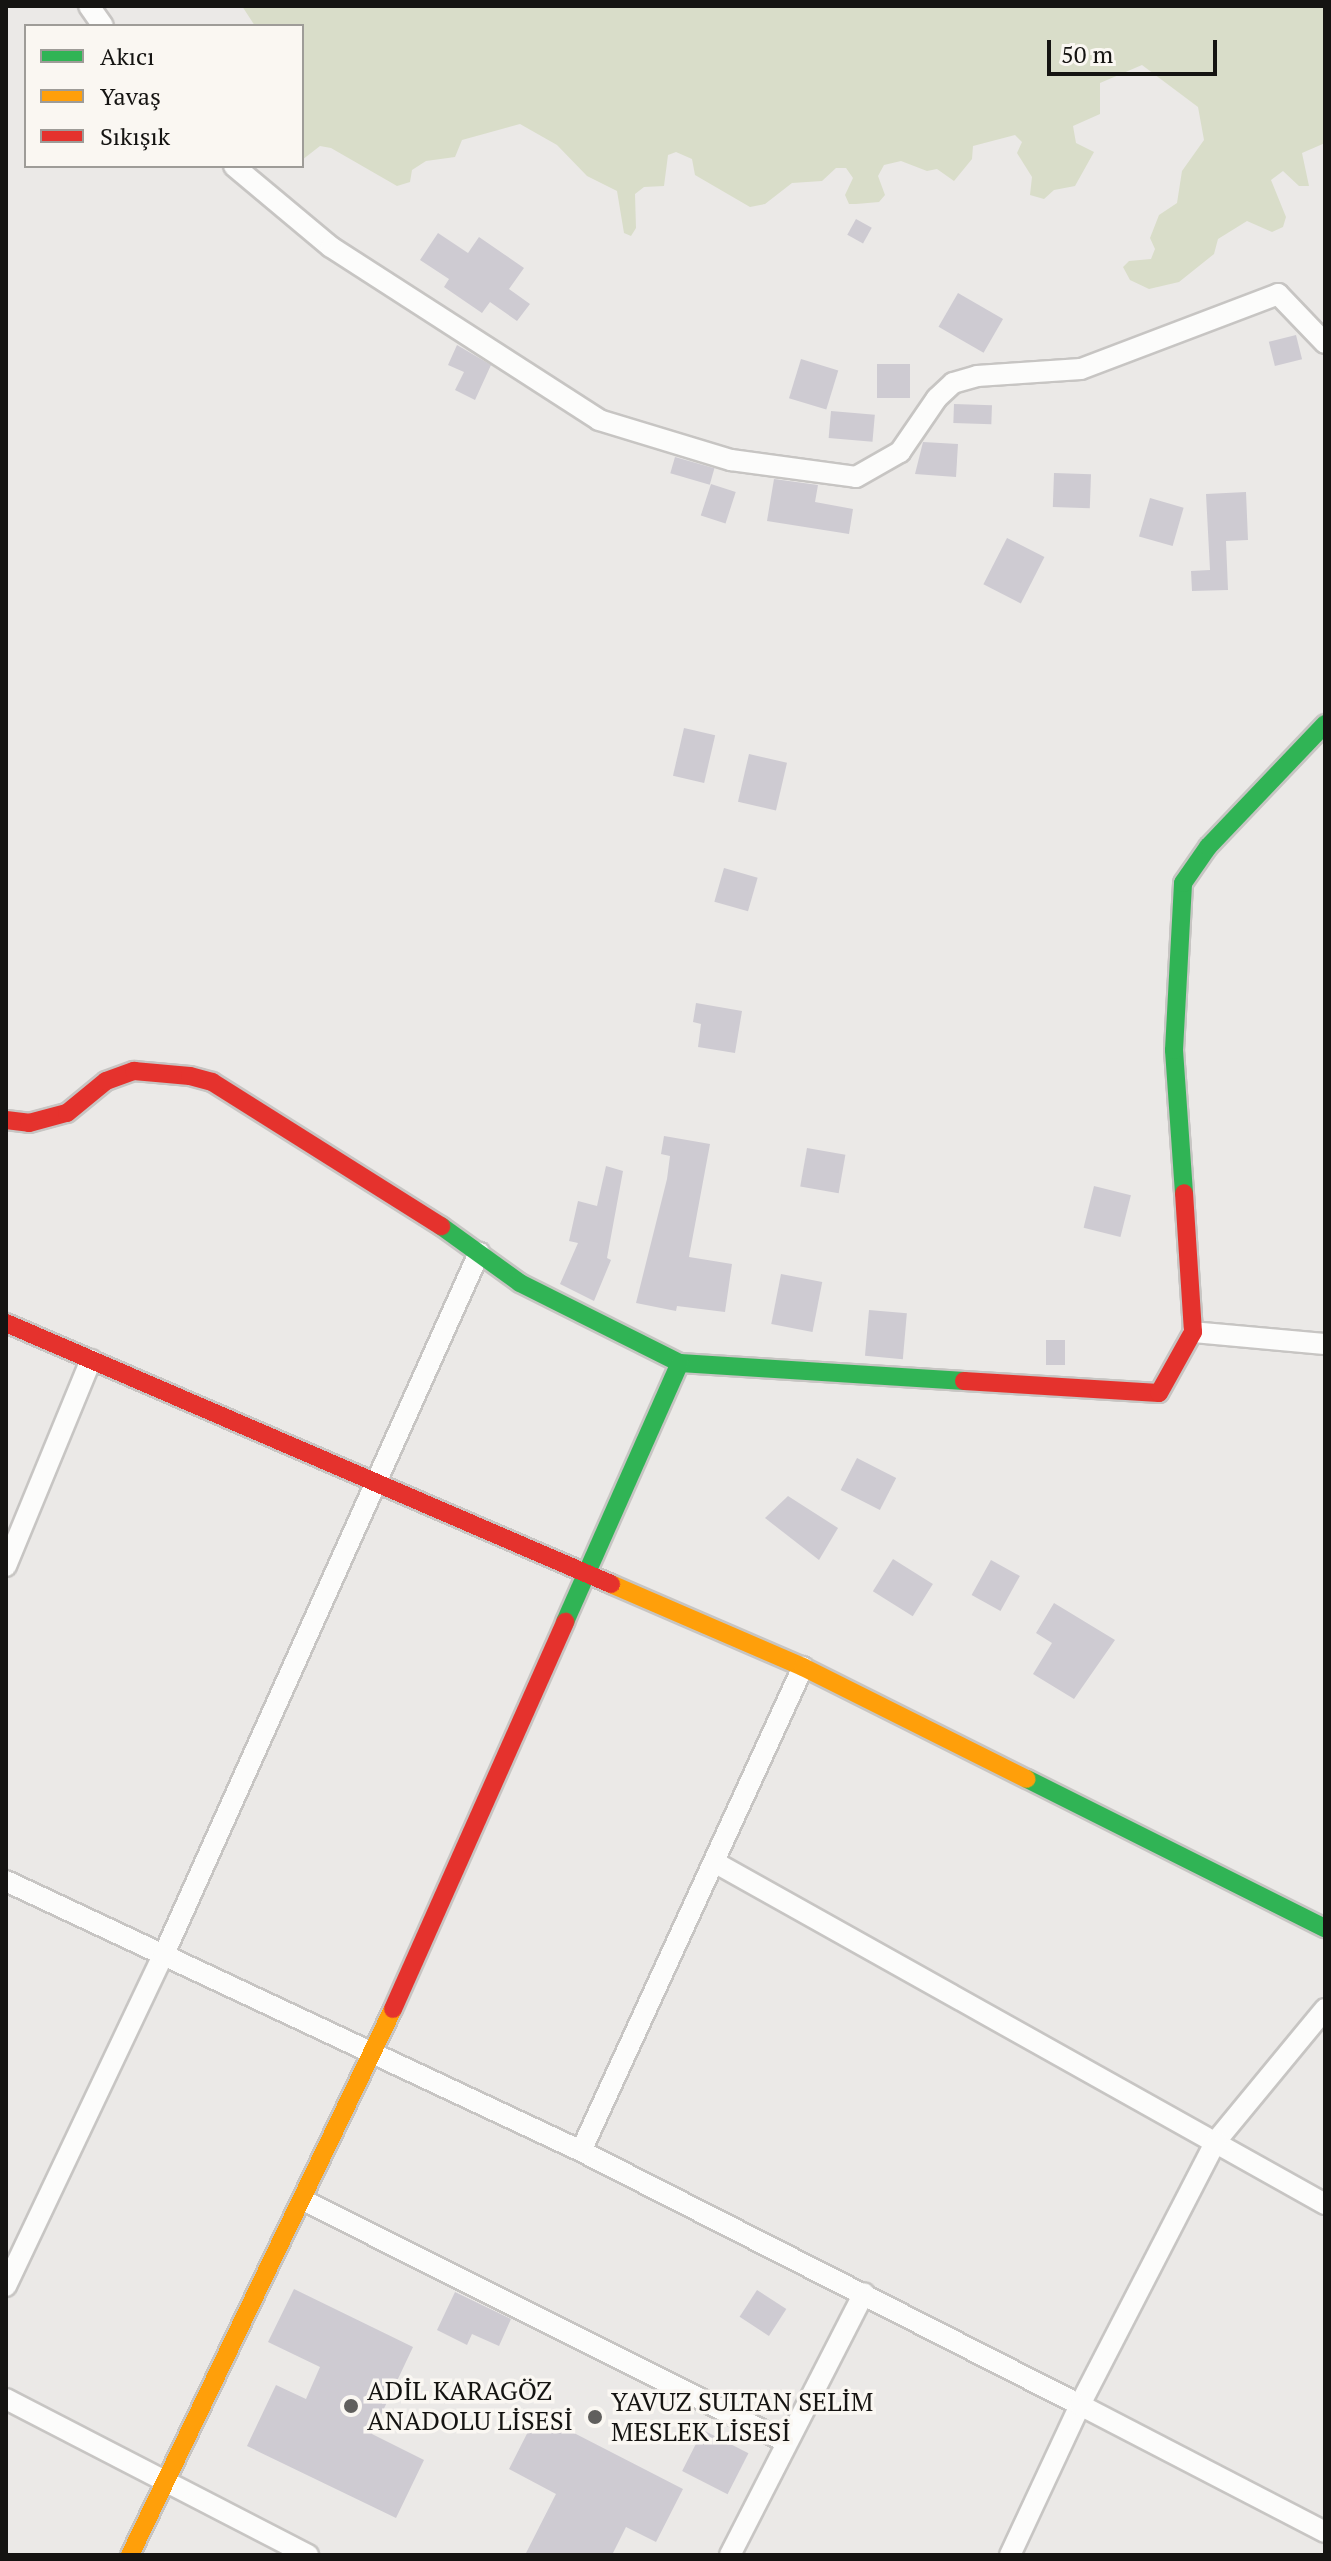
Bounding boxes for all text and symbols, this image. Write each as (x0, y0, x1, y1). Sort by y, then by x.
legend (24, 24, 304, 168)
scale bar (1051, 24, 1221, 74)
text: 50 m (1061, 38, 1113, 70)
text: Akıcı (100, 40, 154, 72)
text: Yavaş (100, 80, 161, 112)
text: Sıkışık (100, 120, 170, 152)
place label: ADİL KARAGÖZ ANADOLU LİSESİ (367, 2375, 573, 2436)
place label: YAVUZ SULTAN SELİM MESLEK LİSESİ (611, 2386, 873, 2448)
marker: ADİL KARAGÖZ ANADOLU LİSESİ (342, 2397, 360, 2415)
marker: YAVUZ SULTAN SELİM MESLEK LİSESİ (586, 2408, 604, 2426)

